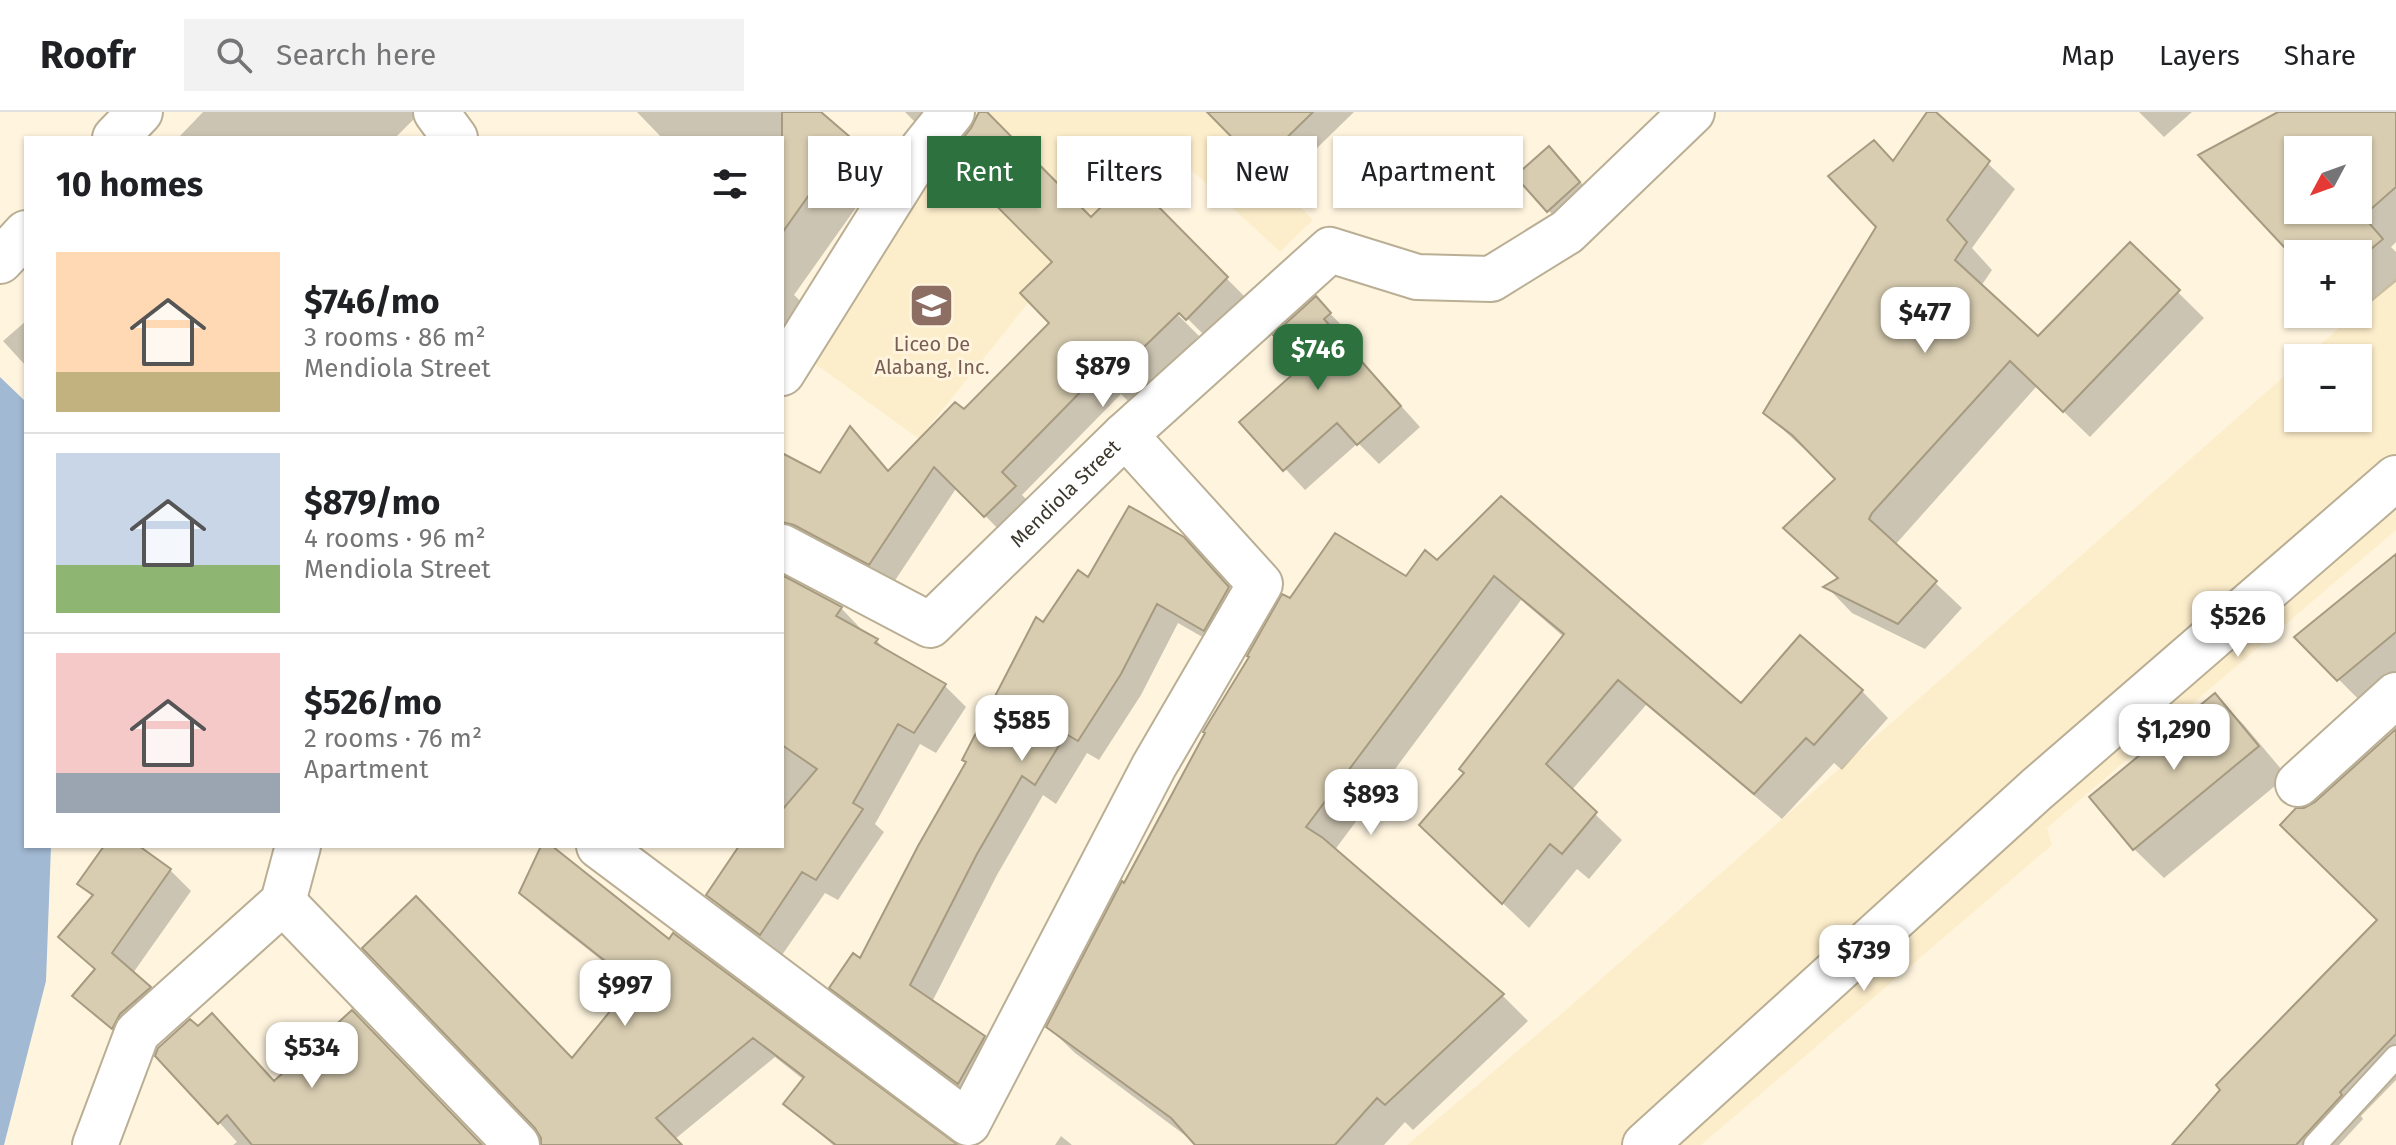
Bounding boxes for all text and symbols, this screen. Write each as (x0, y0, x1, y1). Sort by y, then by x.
search box (184, 19, 744, 91)
text: Roofr (40, 32, 136, 78)
icon: search (212, 33, 256, 77)
text: Search here (276, 37, 436, 73)
text: Map (2061, 39, 2115, 72)
text: Layers (2159, 39, 2240, 72)
text: Share (2284, 39, 2356, 72)
chip: Buy (808, 136, 911, 208)
chip: Rent (927, 136, 1041, 208)
chip: Filters (1057, 136, 1191, 208)
chip: New (1207, 136, 1317, 208)
chip: Apartment (1333, 136, 1523, 208)
north arrow (2284, 136, 2372, 224)
map controls (2284, 136, 2372, 432)
icon: filters (708, 162, 752, 206)
text: 10 homes (56, 164, 203, 205)
button: + (2284, 240, 2372, 328)
text: $746/mo (304, 281, 440, 322)
school or university icon: Liceo De Alabang, Inc. (908, 281, 956, 329)
icon: home (120, 284, 216, 380)
pin: $477 (1878, 287, 1972, 355)
text: $477 (1899, 297, 1951, 328)
text: 3 rooms · 86 m² (304, 322, 486, 353)
pin: $746 (1271, 324, 1365, 392)
place label: Liceo De Alabang, Inc. (874, 332, 990, 379)
text: $746 (1291, 334, 1345, 365)
pin: $879 (1056, 341, 1150, 409)
button: − (2284, 344, 2372, 432)
text: $879 (1075, 351, 1131, 382)
text: Mendiola Street (304, 353, 491, 384)
street label: Mendiola Street (1005, 434, 1126, 552)
text: $879/mo (304, 482, 440, 523)
icon: home (120, 485, 216, 581)
text: 4 rooms · 96 m² (304, 523, 486, 554)
text: Mendiola Street (304, 554, 491, 585)
pin: $526 (2191, 591, 2285, 659)
text: $526 (2210, 601, 2266, 632)
text: $526/mo (304, 682, 442, 723)
icon: home (120, 685, 216, 781)
pin: $585 (975, 695, 1069, 763)
pin: $1,290 (2109, 704, 2239, 772)
text: $585 (993, 705, 1051, 736)
text: $1,290 (2137, 714, 2211, 745)
text: 2 rooms · 76 m² (304, 723, 482, 754)
text: Apartment (304, 754, 429, 785)
pin: $893 (1324, 769, 1418, 837)
text: $893 (1343, 779, 1399, 810)
pin: $739 (1817, 925, 1911, 993)
text: $739 (1837, 935, 1891, 966)
pin: $997 (578, 960, 672, 1028)
text: $997 (598, 970, 652, 1001)
pin: $534 (265, 1022, 359, 1090)
text: $534 (284, 1032, 340, 1063)

